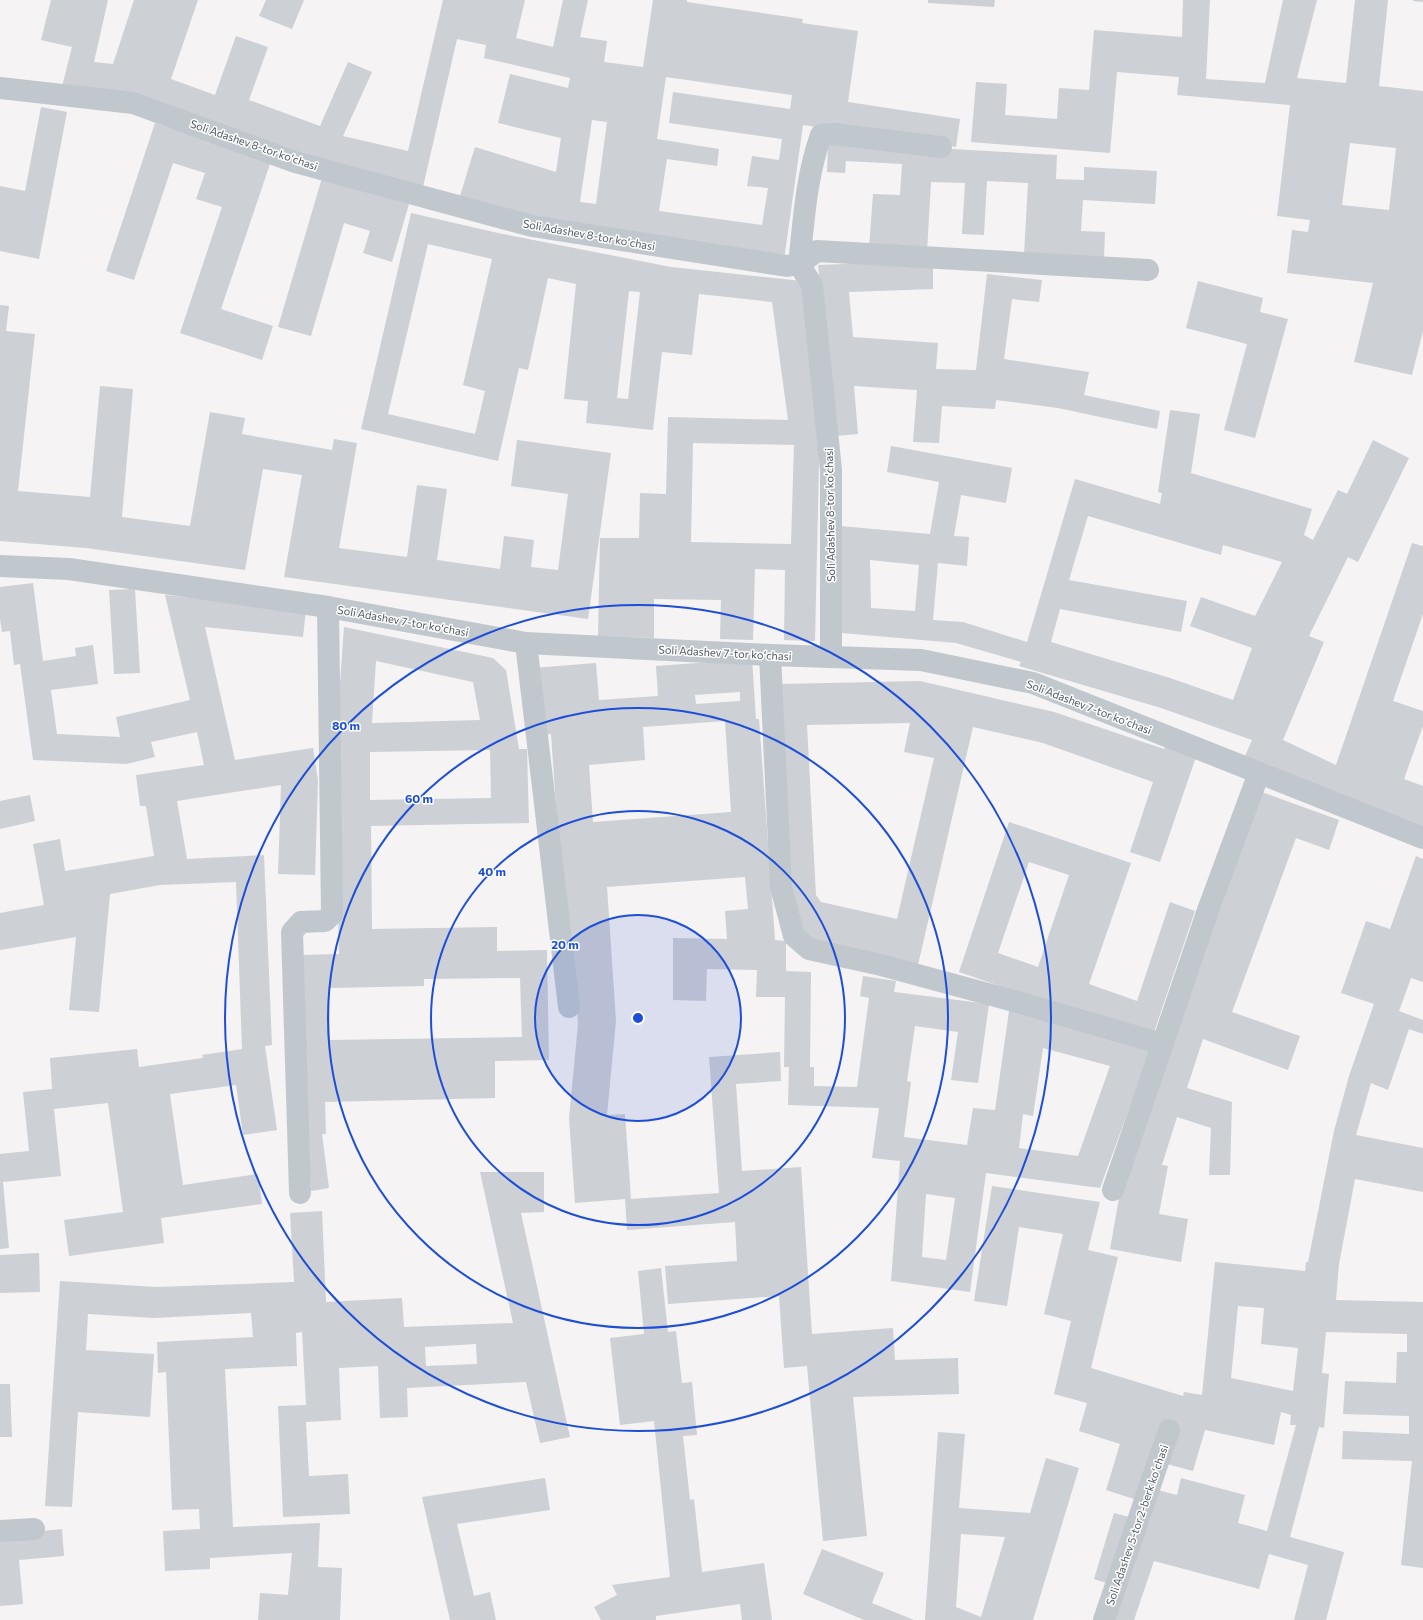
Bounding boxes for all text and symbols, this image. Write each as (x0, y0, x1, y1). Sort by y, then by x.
street label: Soli Adashev 8-tor koʻchasi (189, 117, 320, 173)
street label: Soli Adashev 8-tor koʻchasi (522, 216, 656, 253)
street label: Soli Adashev 8-tor koʻchasi (822, 448, 837, 582)
street label: Soli Adashev 7-tor koʻchasi (336, 603, 470, 638)
street label: Soli Adashev 7-tor koʻchasi (658, 643, 792, 662)
street label: Soli Adashev 7-tor koʻchasi (1025, 677, 1154, 736)
text: 80 m (332, 718, 360, 732)
text: 60 m (405, 791, 433, 805)
text: 40 m (478, 864, 506, 878)
text: 20 m (551, 937, 579, 951)
centre of rings (631, 1011, 645, 1025)
street label: Soli Adashev 5-tor 2-berk koʻchasi (1103, 1443, 1170, 1607)

